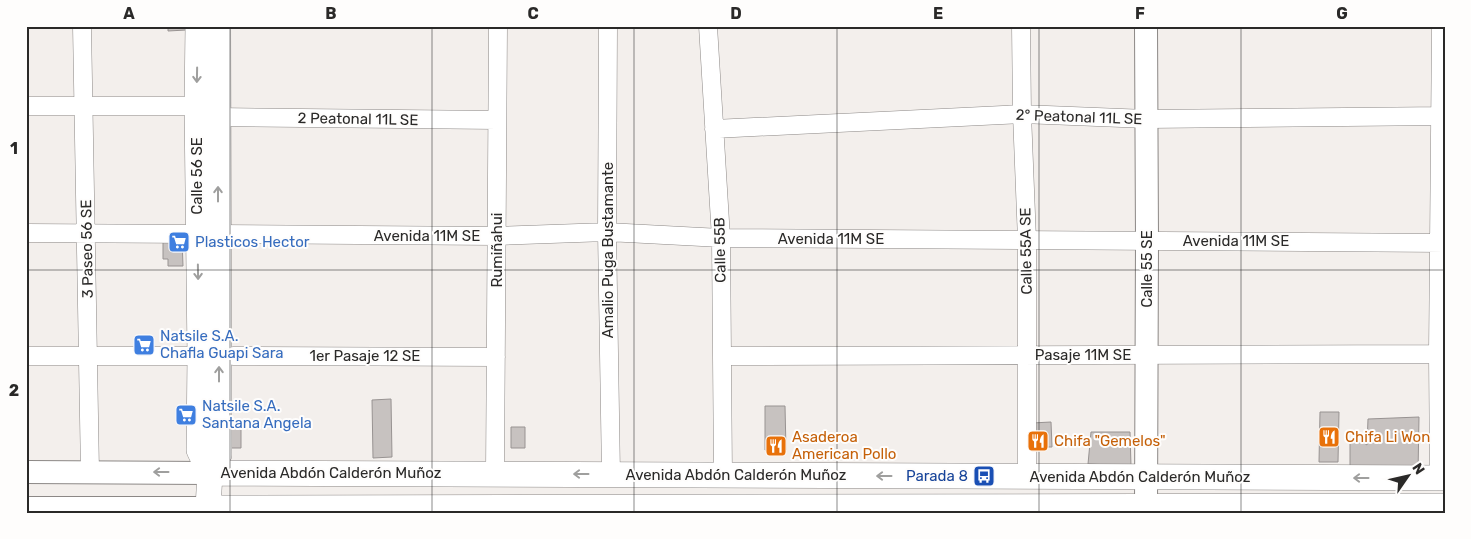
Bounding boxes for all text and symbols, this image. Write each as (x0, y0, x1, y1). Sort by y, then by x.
text: A (123, 4, 135, 23)
text: B (325, 4, 337, 23)
text: C (527, 4, 539, 23)
text: D (730, 4, 742, 23)
text: E (933, 4, 943, 23)
text: F (1135, 4, 1145, 23)
text: G (1336, 4, 1348, 23)
one-way arrow (192, 66, 202, 83)
street label: 2° Peatonal 11L SE (1015, 106, 1143, 128)
street label: 2 Peatonal 11L SE (297, 109, 419, 129)
street label: Calle 56 SE (188, 137, 206, 215)
text: 1 (10, 139, 18, 158)
street label: Amalio Puga Bustamante (599, 162, 617, 338)
one-way arrow (213, 186, 223, 202)
street label: 3 Paseo 56 SE (77, 199, 97, 299)
street label: Calle 55A SE (1016, 207, 1036, 295)
street label: Rumiñahui (488, 213, 506, 288)
street label: Calle 55B (710, 217, 730, 283)
street label: Avenida 11M SE (374, 227, 480, 245)
supermarket icon: Plasticos Hector (167, 230, 191, 254)
street label: Avenida 11M SE (778, 230, 884, 248)
street label: Calle 55 SE (1138, 230, 1156, 308)
street label: Avenida 11M SE (1183, 232, 1289, 250)
place label: Plasticos Hector (195, 233, 310, 251)
one-way arrow (193, 264, 203, 280)
place label: Natsile S.A. Chafla Guapi Sara (160, 327, 284, 362)
supermarket icon: Natsile S.A. Chafla Guapi Sara (132, 333, 156, 357)
street label: Pasaje 11M SE (1035, 346, 1131, 364)
street label: 1er Pasaje 12 SE (310, 347, 420, 365)
one-way arrow (214, 366, 224, 382)
text: 2 (9, 381, 19, 400)
place label: Natsile S.A. Santana Angela (202, 397, 312, 432)
supermarket icon: Natsile S.A. Santana Angela (174, 403, 198, 427)
restaurant icon: Chifa Li Won (1317, 425, 1341, 449)
place label: Asaderoa American Pollo (792, 428, 896, 463)
place label: Chifa Li Won (1345, 428, 1430, 446)
restaurant icon: Chifa "Gemelos" (1026, 429, 1050, 453)
place label: Chifa "Gemelos" (1054, 432, 1166, 450)
restaurant icon: Asaderoa American Pollo (764, 434, 788, 458)
north arrow (1384, 452, 1434, 502)
text: N (1408, 460, 1428, 478)
street label: Avenida Abdón Calderón Muñoz (221, 464, 442, 482)
bus stop icon: Parada 8 (972, 464, 996, 488)
street label: Avenida Abdón Calderón Muñoz (626, 466, 847, 484)
one-way arrow (153, 467, 170, 477)
place label: Parada 8 (906, 467, 968, 485)
street label: Avenida Abdón Calderón Muñoz (1030, 468, 1251, 486)
one-way arrow (573, 469, 590, 479)
one-way arrow (876, 471, 892, 481)
one-way arrow (1353, 473, 1370, 483)

